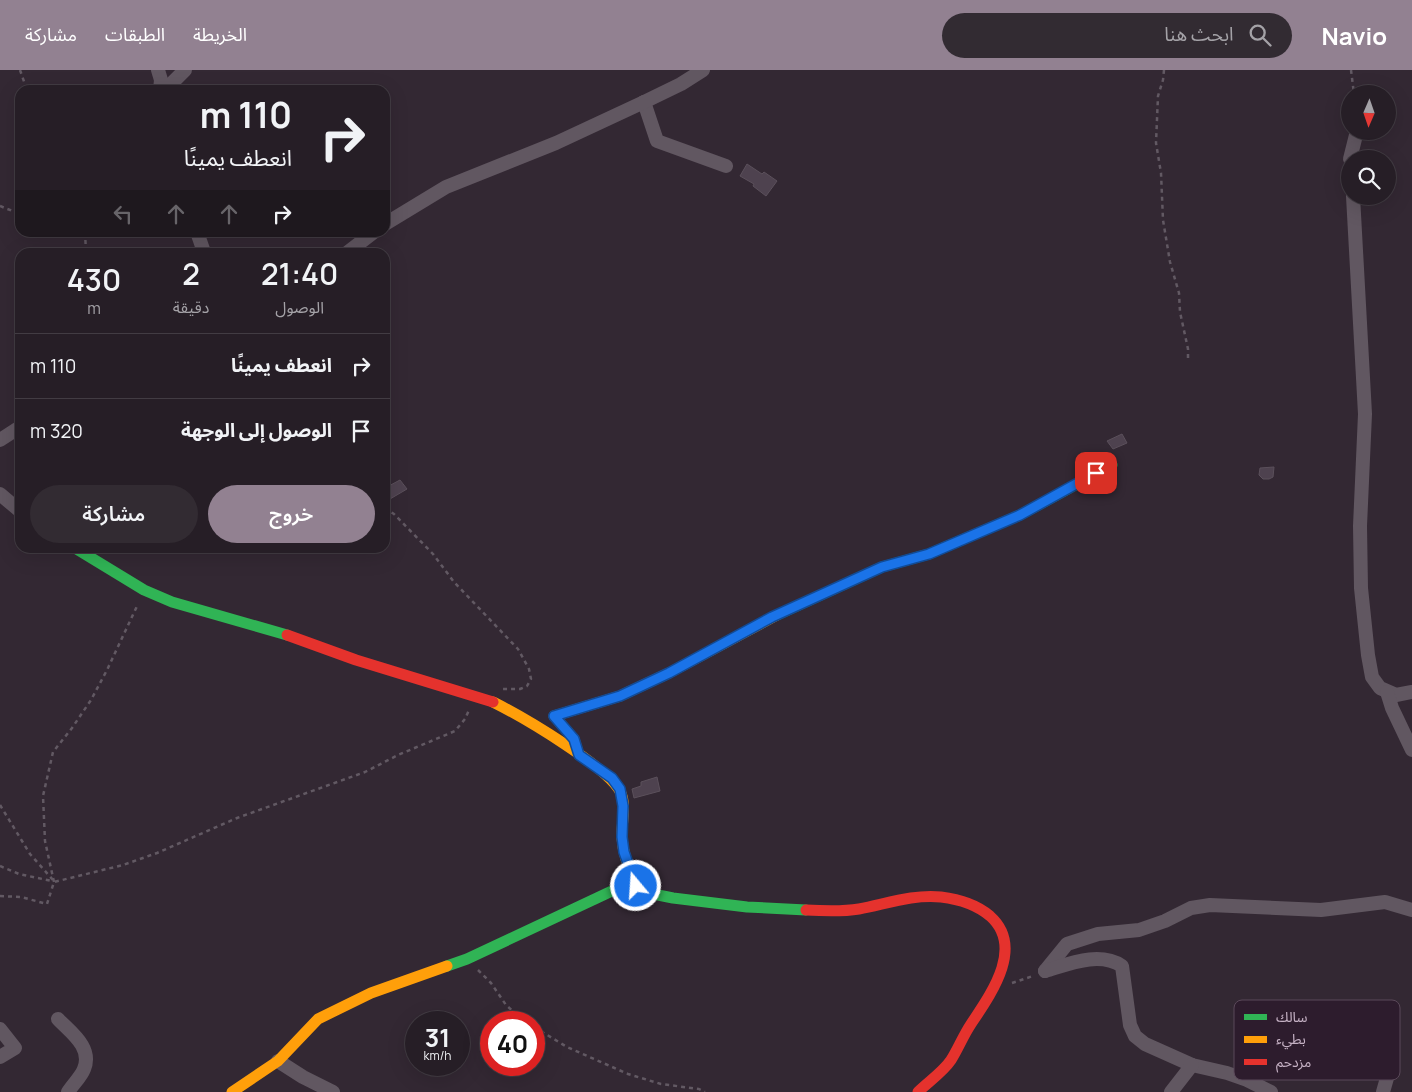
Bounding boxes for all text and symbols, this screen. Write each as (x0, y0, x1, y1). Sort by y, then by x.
search box (942, 13, 1292, 58)
text: Navio (1322, 19, 1387, 52)
text: ابحث هنا (1164, 21, 1234, 47)
icon: search (1246, 21, 1274, 49)
text: مشاركة (25, 22, 77, 46)
text: الطبقات (105, 22, 165, 46)
text: الخريطة (193, 22, 247, 46)
north arrow (1341, 85, 1396, 140)
map controls (1341, 85, 1396, 205)
text: 110 m (200, 91, 292, 139)
icon: right (310, 105, 375, 170)
text: انعطف يمينًا (184, 143, 292, 173)
button: search (1341, 150, 1396, 205)
icon: left (109, 200, 137, 228)
icon: ahead (162, 200, 190, 228)
icon: ahead (215, 200, 243, 228)
icon: right (268, 200, 296, 228)
text: 2 (182, 253, 200, 294)
text: 21:40 (261, 253, 338, 294)
text: 430 (67, 259, 121, 300)
text: دقيقة (173, 296, 209, 318)
text: الوصول (275, 296, 324, 318)
text: m (87, 297, 101, 319)
text: انعطف يمينًا (231, 352, 332, 378)
icon: right (347, 352, 375, 380)
text: 110 m (30, 353, 76, 379)
text: الوصول إلى الوجهة (181, 417, 332, 443)
icon: arrive (347, 417, 375, 445)
text: 320 m (30, 418, 83, 444)
pin (1075, 452, 1117, 494)
icon: arrive (1082, 459, 1110, 487)
button: مشاركة (30, 485, 198, 543)
button: خروج (208, 485, 375, 543)
position arrow (609, 859, 661, 911)
legend (1234, 1000, 1400, 1080)
text: سالك (1276, 1007, 1308, 1026)
speed limit sign: 40 (480, 1011, 545, 1076)
text: 31 (425, 1020, 450, 1055)
text: بطيء (1276, 1029, 1306, 1050)
text: km/h (424, 1047, 451, 1064)
text: مزدحم (1276, 1052, 1311, 1073)

